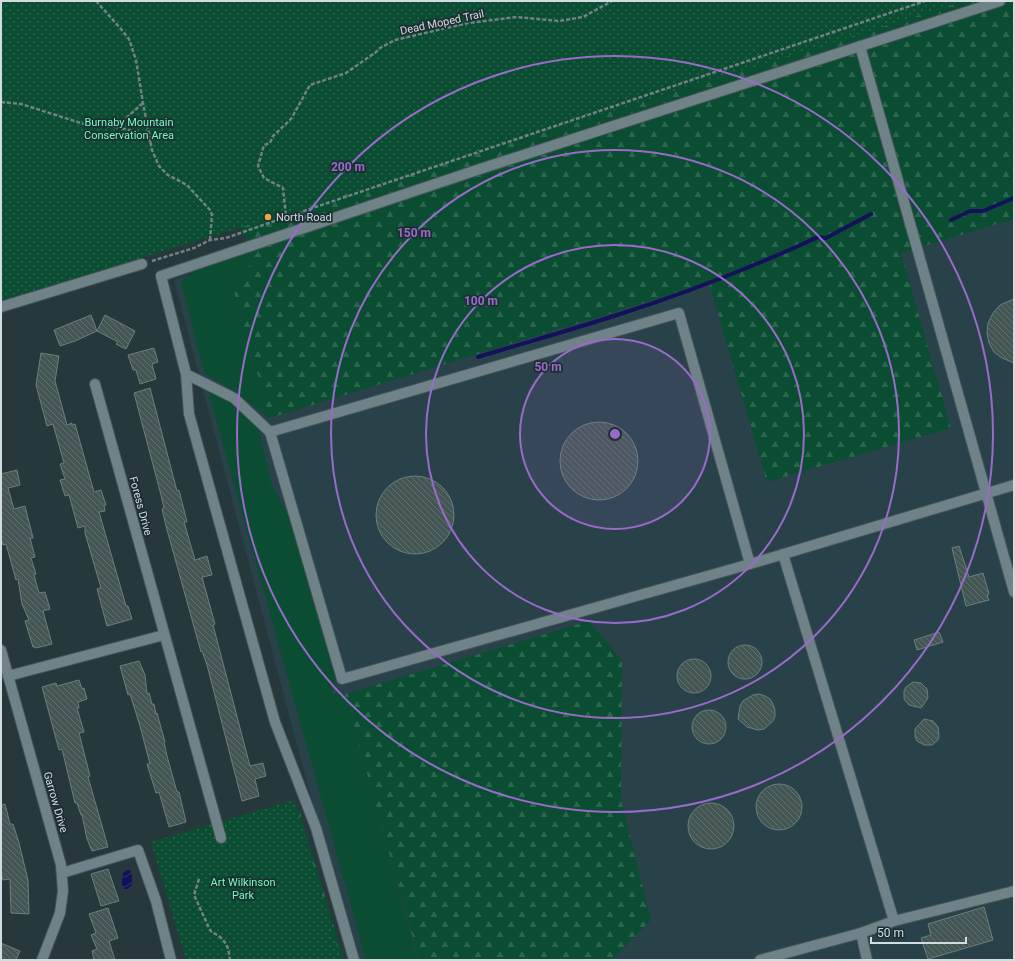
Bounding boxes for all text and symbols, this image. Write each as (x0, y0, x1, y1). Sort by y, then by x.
street label: Dead Moped Trail (399, 7, 485, 38)
park label: Burnaby Mountain Conservation Area (84, 116, 174, 142)
text: 200 m (331, 160, 365, 174)
place label: North Road (276, 211, 332, 224)
marker: North Road (263, 212, 273, 222)
text: 150 m (397, 226, 431, 240)
text: 100 m (464, 294, 498, 308)
text: 50 m (534, 360, 562, 374)
centre of rings (608, 427, 622, 441)
street label: Foress Drive (126, 475, 155, 537)
street label: Garrow Drive (41, 770, 70, 834)
park label: Art Wilkinson Park (211, 876, 275, 902)
scale bar (871, 919, 966, 945)
text: 50 m (877, 926, 904, 940)

